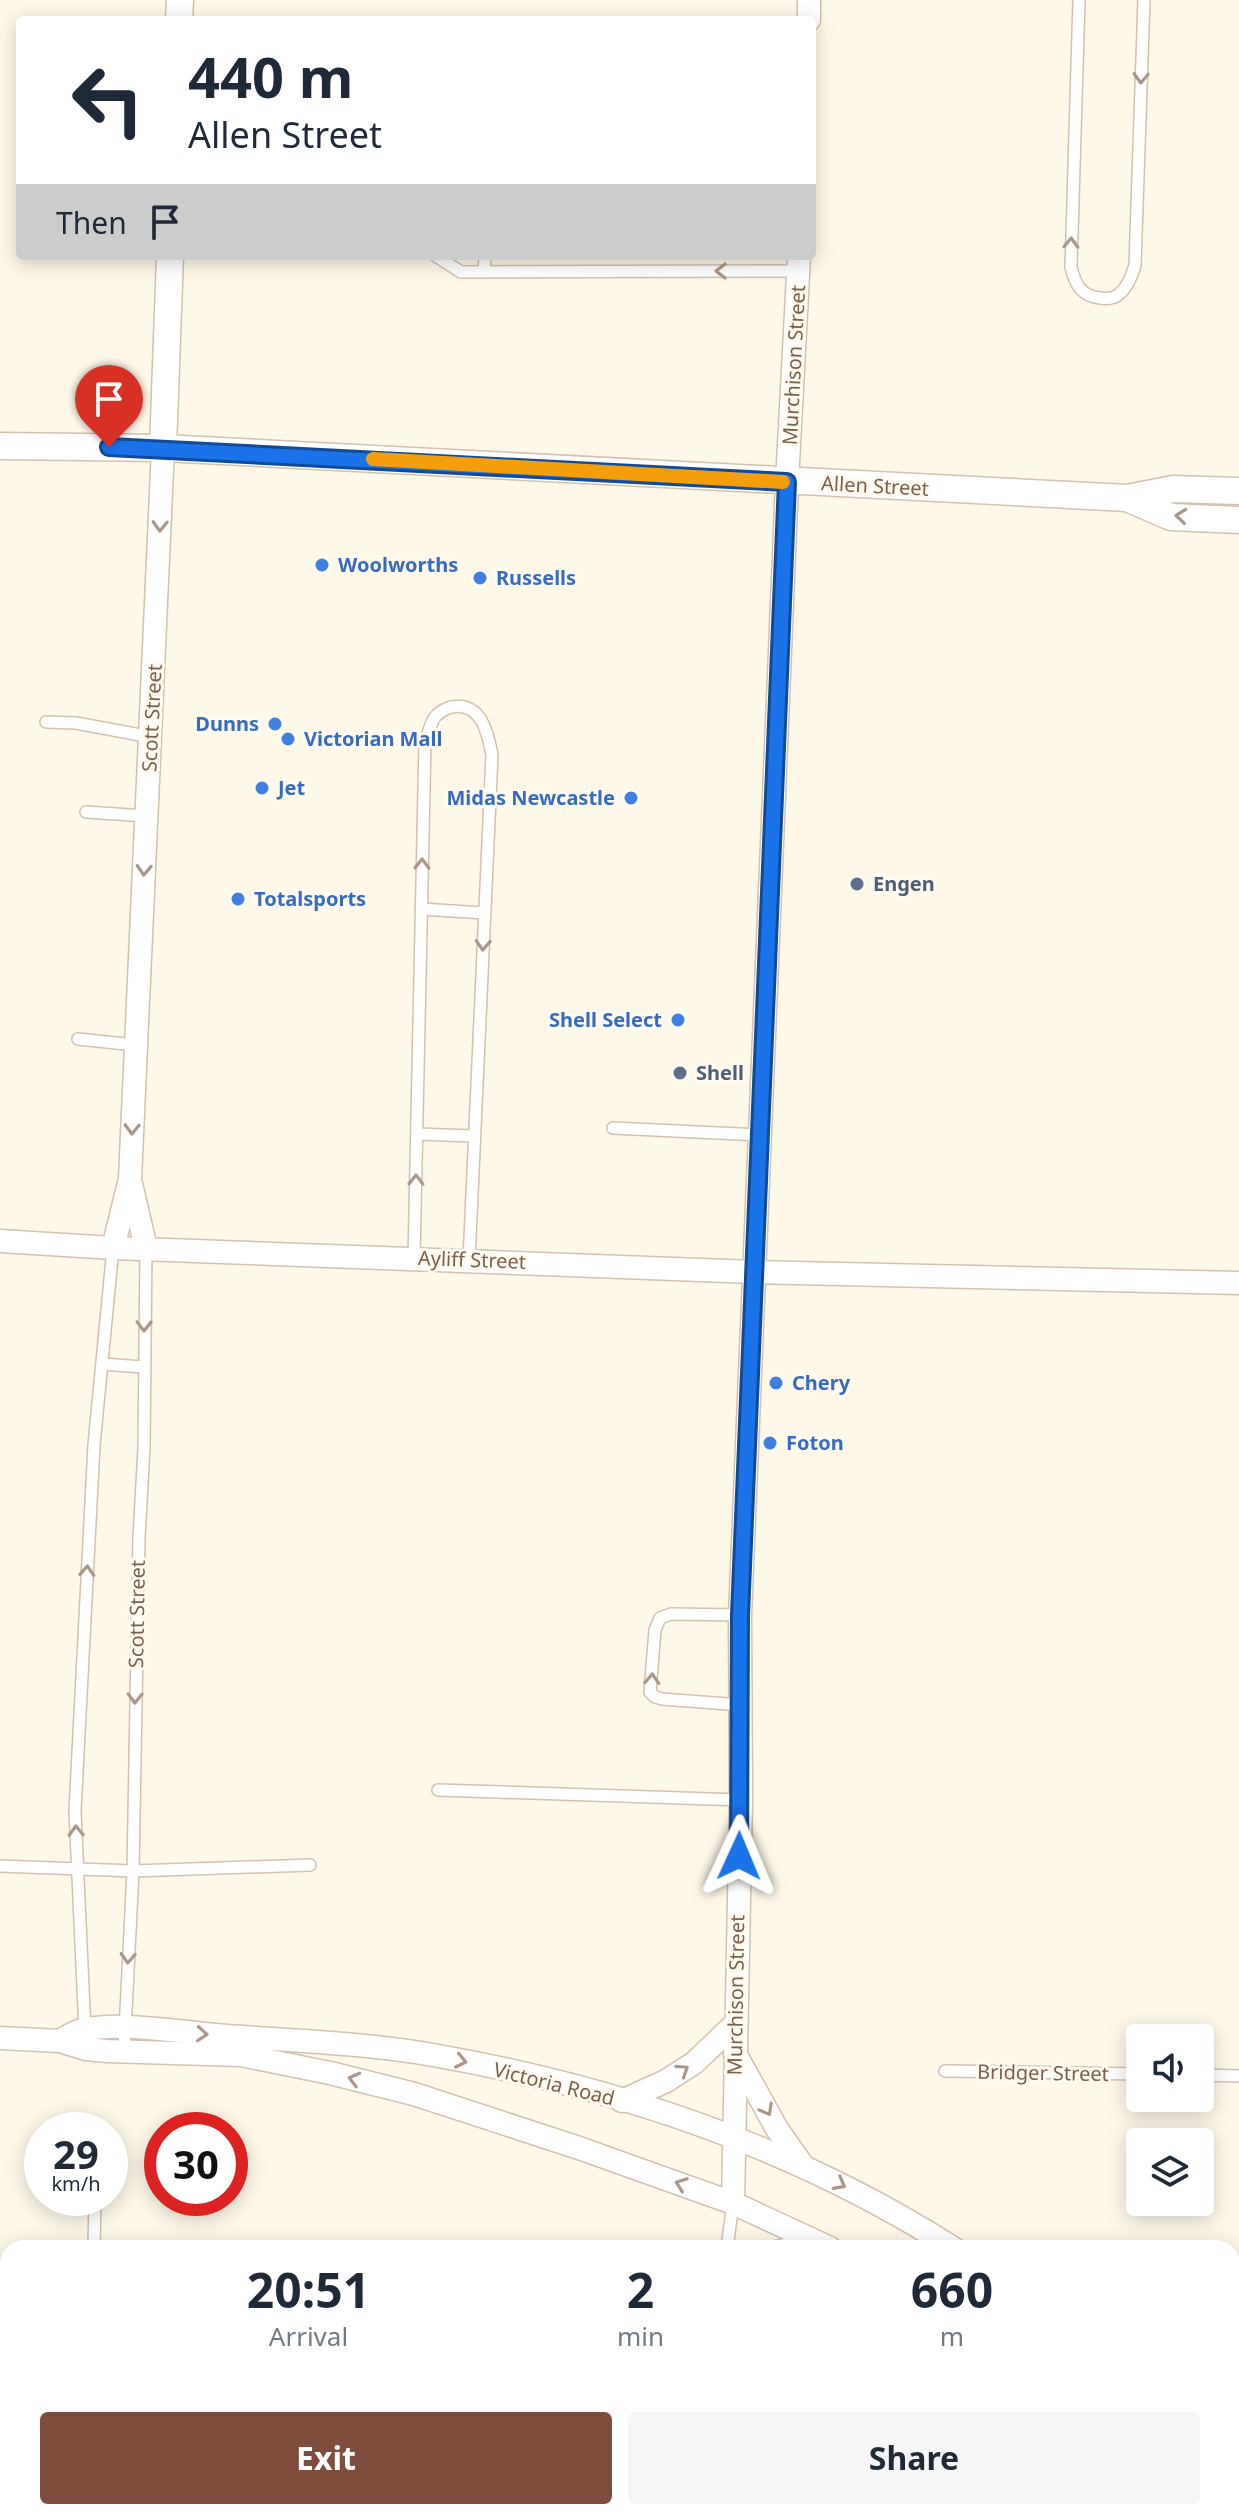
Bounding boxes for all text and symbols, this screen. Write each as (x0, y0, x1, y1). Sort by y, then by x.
text: 440 m (188, 38, 353, 114)
icon: left (56, 48, 160, 152)
one-way arrow (1133, 72, 1150, 85)
text: Allen Street (188, 110, 382, 159)
icon: arrive (143, 200, 187, 244)
text: Then (56, 202, 127, 243)
one-way arrow (1063, 236, 1080, 249)
one-way arrow (714, 262, 727, 280)
street label: Murchison Street (776, 284, 811, 446)
pin (75, 365, 143, 447)
icon: arrive (87, 377, 131, 421)
street label: Allen Street (821, 469, 930, 502)
one-way arrow (1174, 508, 1187, 525)
one-way arrow (152, 520, 169, 533)
place label: Woolworths (338, 551, 458, 578)
marker: Woolworths (313, 556, 331, 574)
place label: Russells (496, 564, 576, 591)
marker: Russells (471, 569, 489, 587)
street label: Scott Street (135, 663, 168, 773)
place label: Dunns (195, 710, 259, 737)
marker: Dunns (266, 715, 284, 733)
place label: Victorian Mall (304, 725, 442, 752)
marker: Victorian Mall (279, 730, 297, 748)
place label: Jet (276, 774, 306, 801)
marker: Jet (253, 779, 271, 797)
place label: Midas Newcastle (446, 784, 615, 811)
marker: Midas Newcastle (622, 789, 640, 807)
one-way arrow (414, 857, 431, 870)
one-way arrow (136, 864, 153, 877)
place label: Engen (873, 870, 935, 897)
marker: Engen (848, 875, 866, 893)
place label: Totalsports (254, 885, 366, 912)
marker: Totalsports (229, 890, 247, 908)
one-way arrow (475, 939, 492, 952)
place label: Shell Select (549, 1006, 662, 1033)
marker: Shell Select (669, 1011, 687, 1029)
place label: Shell (696, 1059, 744, 1086)
marker: Shell (671, 1064, 689, 1082)
one-way arrow (123, 1123, 140, 1136)
one-way arrow (407, 1173, 424, 1186)
street label: Ayliff Street (418, 1244, 527, 1275)
one-way arrow (135, 1320, 153, 1333)
place label: Chery (792, 1369, 851, 1396)
marker: Chery (767, 1374, 785, 1392)
place label: Foton (786, 1429, 844, 1456)
marker: Foton (761, 1434, 779, 1452)
street label: Scott Street (122, 1560, 151, 1668)
one-way arrow (79, 1564, 96, 1577)
one-way arrow (643, 1672, 660, 1685)
one-way arrow (127, 1692, 144, 1705)
position arrow (697, 1814, 781, 1898)
one-way arrow (68, 1824, 85, 1837)
street label: Murchison Street (721, 1914, 750, 2075)
one-way arrow (120, 1952, 137, 1965)
map controls (1126, 2024, 1214, 2216)
button: sound (1126, 2024, 1214, 2112)
one-way arrow (196, 2025, 209, 2042)
one-way arrow (453, 2052, 467, 2069)
street label: Victoria Road (491, 2055, 618, 2112)
street label: Bridger Street (977, 2058, 1109, 2087)
one-way arrow (675, 2064, 689, 2079)
one-way arrow (347, 2071, 361, 2088)
one-way arrow (757, 2102, 772, 2117)
speed limit sign: 30 (144, 2112, 248, 2216)
text: 29 (53, 2126, 99, 2181)
button: layers (1126, 2128, 1214, 2216)
text: km/h (51, 2170, 101, 2197)
one-way arrow (831, 2174, 846, 2189)
one-way arrow (675, 2178, 689, 2194)
text: 20:51 (247, 2257, 370, 2322)
text: 2 (627, 2257, 654, 2322)
text: 660 (911, 2257, 993, 2322)
text: Arrival (269, 2318, 348, 2354)
text: min (617, 2318, 664, 2354)
text: m (940, 2318, 964, 2354)
button: Exit (40, 2412, 612, 2504)
button: Share (628, 2412, 1200, 2504)

